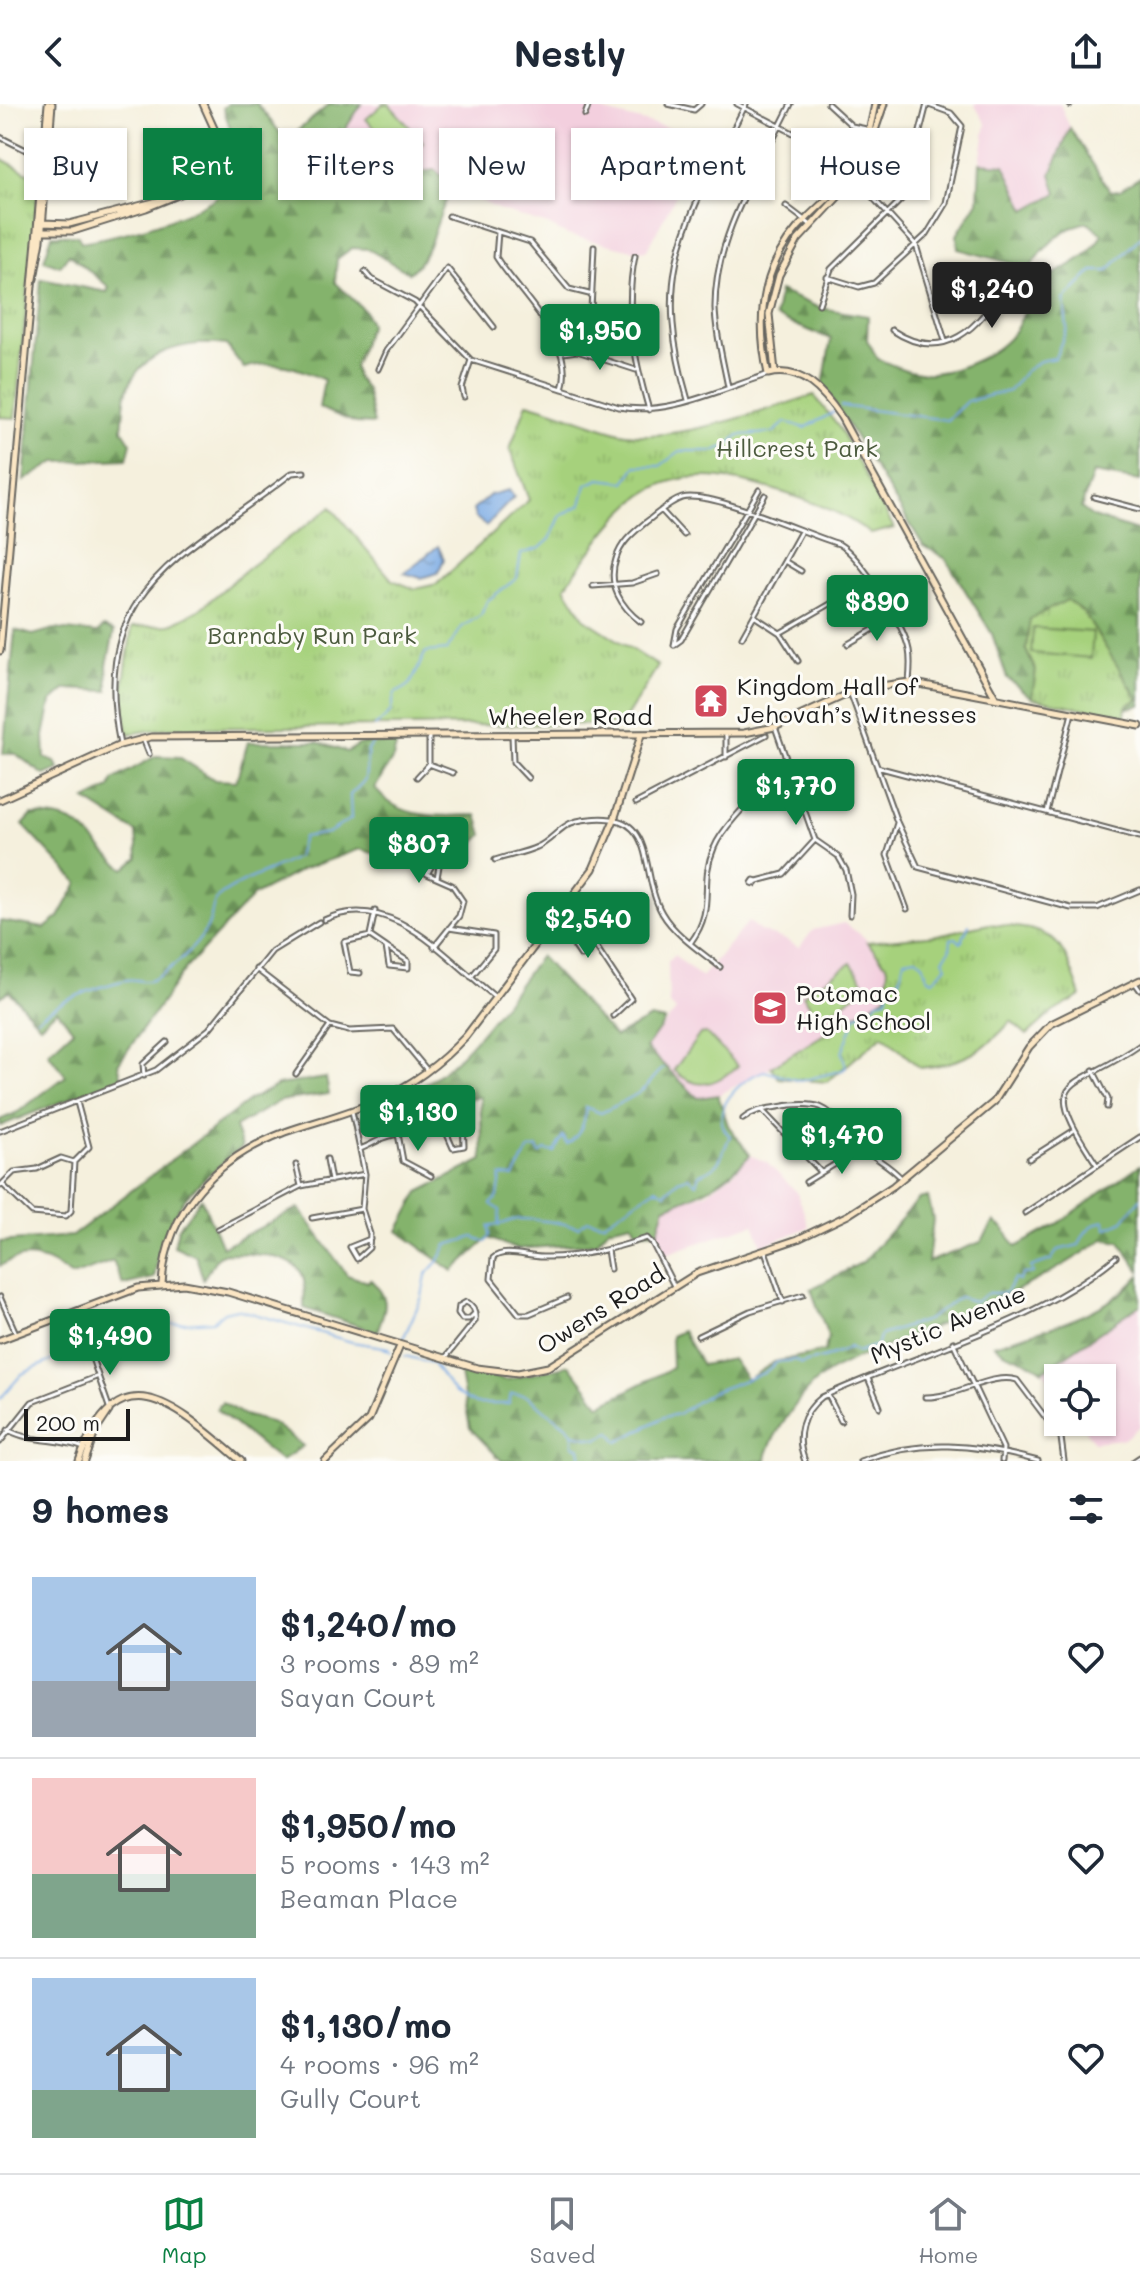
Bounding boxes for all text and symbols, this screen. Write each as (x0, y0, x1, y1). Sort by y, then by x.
text: Nestly (514, 29, 626, 76)
icon: back (32, 30, 76, 74)
icon: share (1064, 30, 1108, 74)
chip: Buy (24, 128, 127, 200)
chip: Rent (143, 128, 262, 200)
chip: Filters (278, 128, 423, 200)
chip: New (439, 128, 555, 200)
chip: Apartment (571, 128, 775, 200)
chip: House (791, 128, 930, 200)
pin: $1,240 (927, 262, 1057, 330)
text: $1,240 (950, 271, 1034, 305)
pin: $1,950 (535, 304, 665, 372)
text: $1,950 (558, 313, 642, 347)
park label: Hillcrest Park (716, 432, 878, 463)
pin: $890 (830, 575, 924, 643)
text: $890 (845, 584, 909, 618)
park label: Barnaby Run Park (207, 619, 417, 650)
place label: Kingdom Hall of Jehovah’s Witnesses (737, 670, 977, 729)
temple icon: Kingdom Hall of Jehovah’s Witnesses (692, 682, 730, 720)
street label: Wheeler Road (488, 700, 652, 731)
pin: $1,770 (731, 759, 861, 827)
text: $1,770 (755, 768, 837, 802)
pin: $807 (372, 817, 466, 885)
text: $807 (387, 826, 451, 860)
pin: $2,540 (523, 892, 653, 960)
text: $2,540 (545, 901, 631, 935)
place label: Potomac High School (796, 977, 931, 1036)
school or university icon: Potomac High School (751, 989, 789, 1027)
pin: $1,130 (353, 1085, 483, 1153)
text: $1,130 (378, 1094, 458, 1128)
pin: $1,470 (777, 1108, 907, 1176)
text: $1,470 (800, 1117, 884, 1151)
street label: Owens Road (531, 1257, 670, 1360)
street label: Mystic Avenue (865, 1277, 1030, 1370)
pin: $1,490 (45, 1309, 175, 1377)
text: $1,490 (68, 1318, 152, 1352)
map controls (1044, 1364, 1116, 1436)
button: locate (1044, 1364, 1116, 1436)
scale bar (24, 1405, 130, 1441)
text: 200 m (36, 1408, 100, 1437)
text: 9 homes (32, 1487, 169, 1532)
icon: filters (1064, 1487, 1108, 1531)
text: $1,240/mo (280, 1601, 456, 1646)
icon: home (96, 1609, 192, 1705)
icon: heart (1064, 1635, 1108, 1679)
text: 3 rooms · 89 m² (280, 1646, 479, 1680)
text: Sayan Court (280, 1680, 436, 1714)
text: $1,950/mo (280, 1802, 456, 1847)
icon: home (96, 1810, 192, 1906)
icon: heart (1064, 1836, 1108, 1880)
text: 5 rooms · 143 m² (280, 1847, 490, 1881)
text: Beaman Place (280, 1881, 458, 1915)
text: $1,130/mo (280, 2002, 451, 2047)
icon: home (96, 2010, 192, 2106)
icon: heart (1064, 2036, 1108, 2080)
text: 4 rooms · 96 m² (280, 2047, 479, 2081)
text: Gully Court (280, 2081, 421, 2115)
tab: Map (162, 2192, 206, 2269)
tab: Saved (530, 2192, 595, 2269)
tab: Home (918, 2192, 978, 2269)

